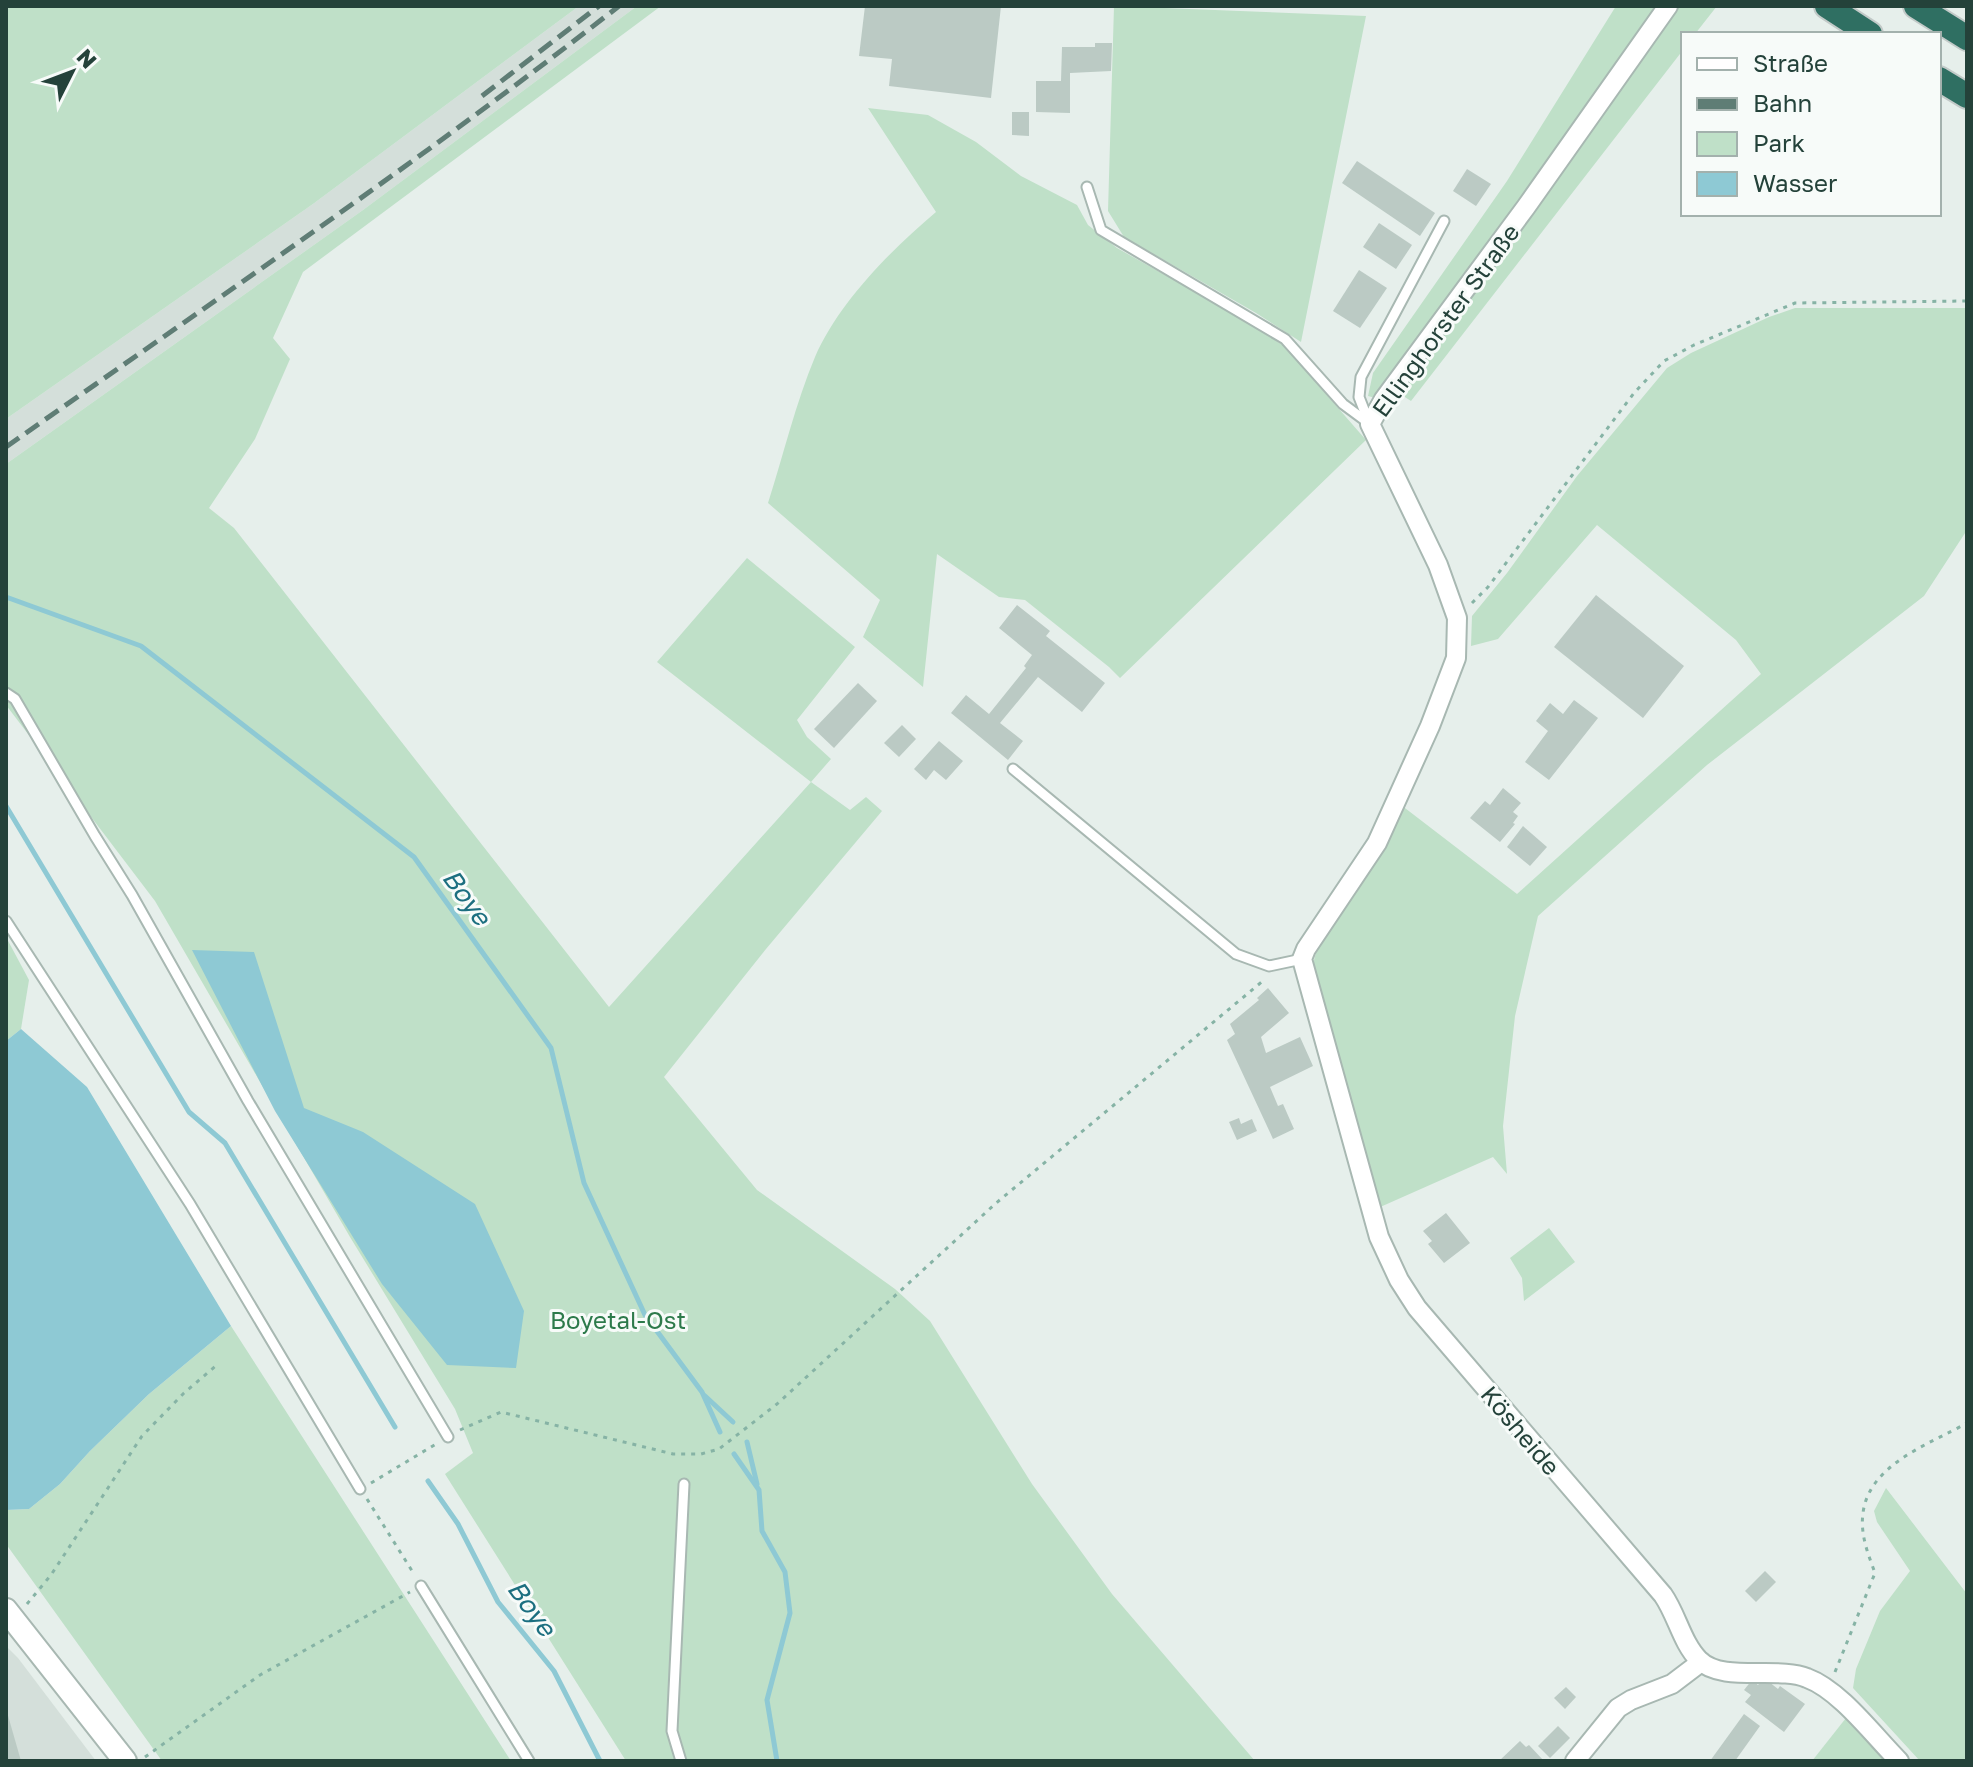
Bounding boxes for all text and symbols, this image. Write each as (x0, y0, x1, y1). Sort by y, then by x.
north arrow (32, 32, 112, 112)
legend (1681, 32, 1941, 216)
text: N (72, 43, 103, 74)
text: Straße (1753, 48, 1828, 77)
text: Bahn (1753, 88, 1812, 117)
text: Park (1753, 128, 1805, 157)
text: Wasser (1753, 168, 1837, 197)
street label: Ellinghorster Straße (1365, 218, 1525, 422)
water label: Boye (436, 863, 499, 933)
park label: Boyetal-Ost (550, 1305, 686, 1334)
street label: Kösheide (1476, 1380, 1566, 1480)
water label: Boye (501, 1574, 564, 1644)

